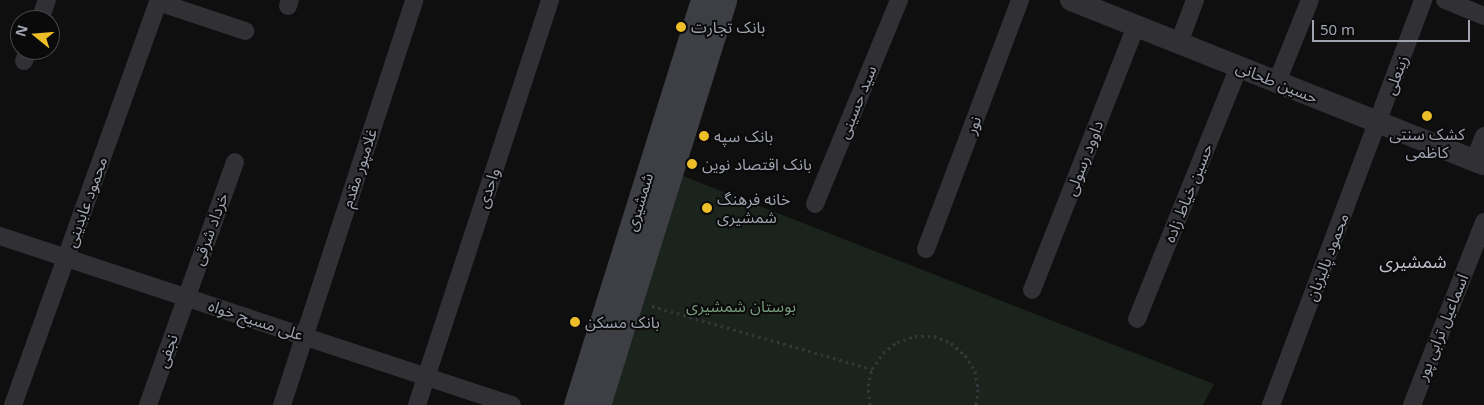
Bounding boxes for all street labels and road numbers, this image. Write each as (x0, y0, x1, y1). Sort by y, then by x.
street label: زینعلی (1380, 53, 1412, 97)
street label: حسین طحانی (1233, 57, 1321, 107)
street label: سید حسینی (834, 63, 880, 141)
street label: نور (961, 113, 985, 137)
street label: داوود رسولی (1061, 118, 1107, 198)
street label: غلامپور مقدم (337, 126, 381, 210)
street label: حسین خیاط زاده (1159, 141, 1217, 245)
street label: محمود عابدینی (61, 154, 111, 250)
street label: واحدی (473, 166, 503, 210)
street label: شمشیری (621, 171, 657, 233)
street label: خرداد شرقی (188, 190, 232, 268)
street label: محمود پالیزبان (1301, 210, 1353, 304)
street label: اسماعیل ترابی پور (1412, 271, 1472, 383)
street label: علی مسیح خواه (206, 296, 306, 344)
street label: نجفی (152, 332, 182, 370)

